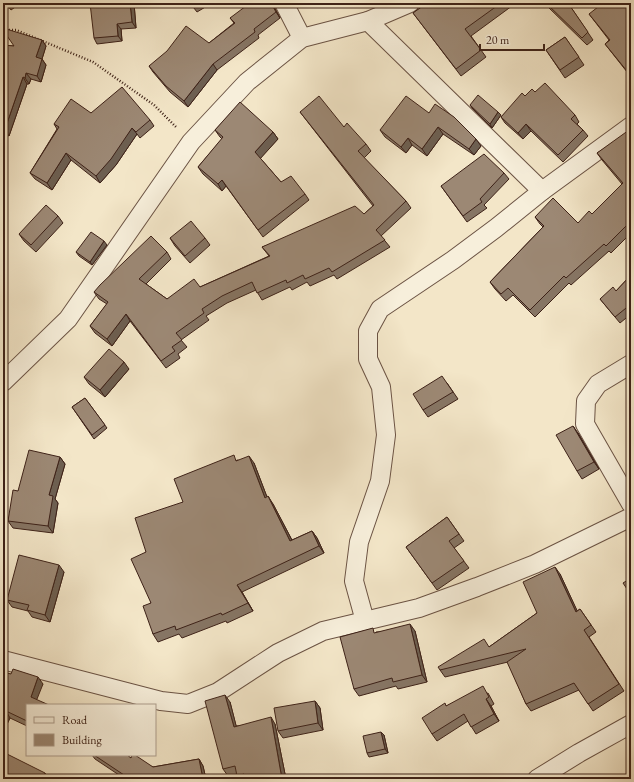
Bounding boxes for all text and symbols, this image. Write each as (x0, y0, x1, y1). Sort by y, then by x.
scale bar (480, 26, 544, 52)
text: 20 m (486, 32, 510, 48)
legend (26, 704, 156, 756)
text: Road (62, 712, 88, 728)
text: Building (62, 732, 103, 748)

